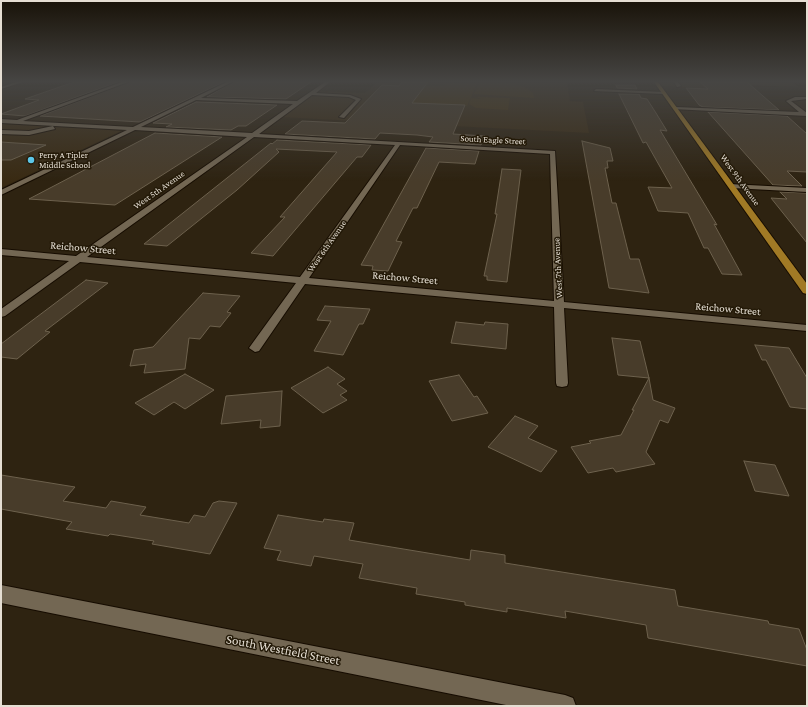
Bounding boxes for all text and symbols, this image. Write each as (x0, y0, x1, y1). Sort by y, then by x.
street label: South Eagle Street (460, 133, 526, 147)
place label: Perry A Tipler Middle School (39, 150, 90, 171)
street label: West 9th Avenue (718, 152, 762, 208)
marker: Perry A Tipler Middle School (26, 155, 36, 165)
street label: West 5th Avenue (131, 168, 187, 212)
street label: West 6th Avenue (305, 218, 349, 274)
street label: West 7th Avenue (551, 238, 565, 298)
street label: Reichow Street (50, 239, 116, 257)
street label: Reichow Street (372, 269, 438, 287)
street label: Reichow Street (695, 300, 761, 318)
street label: South Westfield Street (225, 631, 341, 669)

